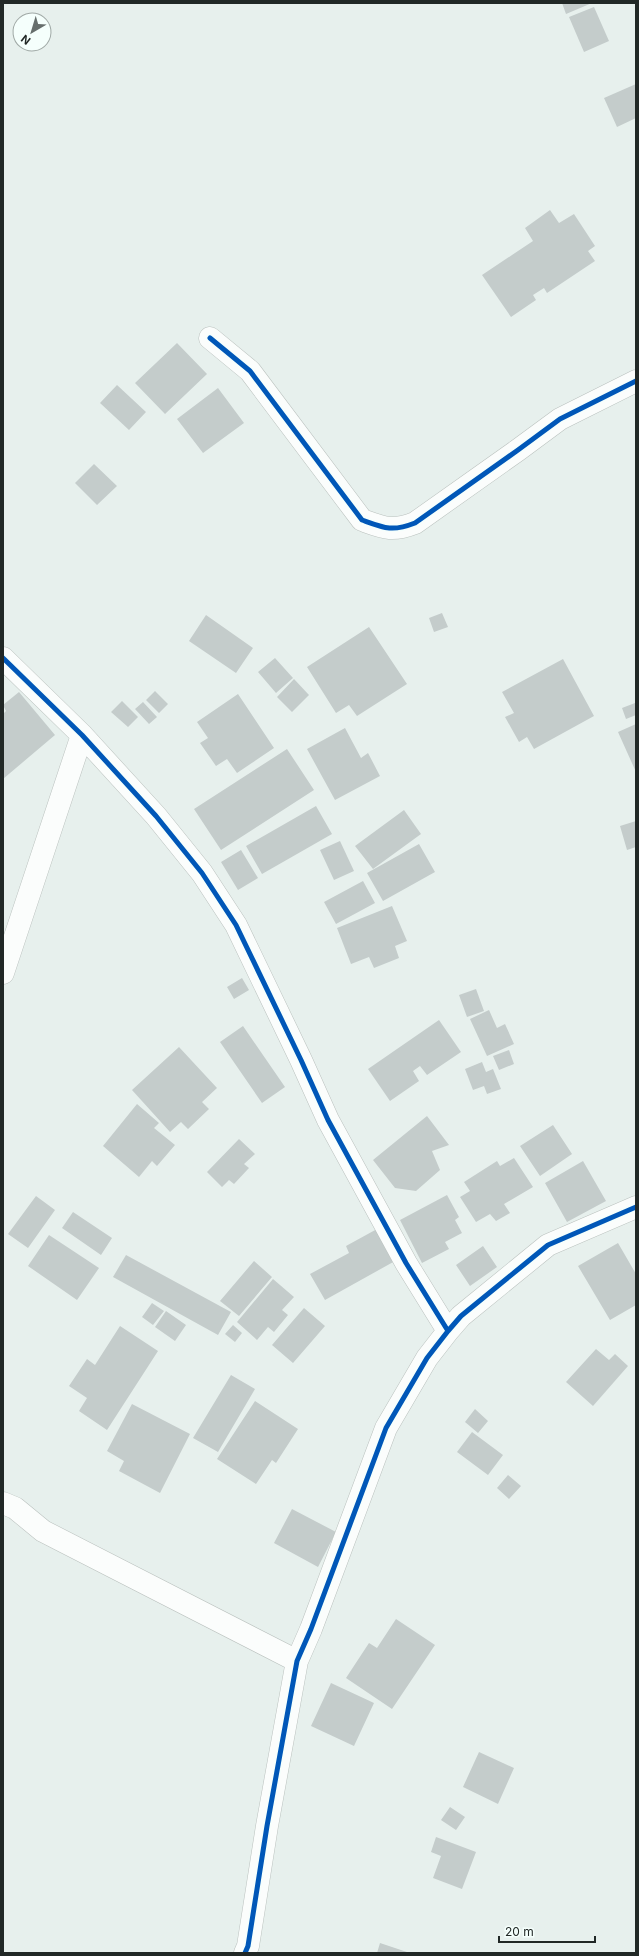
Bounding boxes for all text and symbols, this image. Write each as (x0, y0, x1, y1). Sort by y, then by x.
north arrow (12, 12, 52, 52)
text: N (18, 32, 33, 48)
scale bar (499, 1918, 595, 1944)
text: 20 m (505, 1924, 534, 1939)

